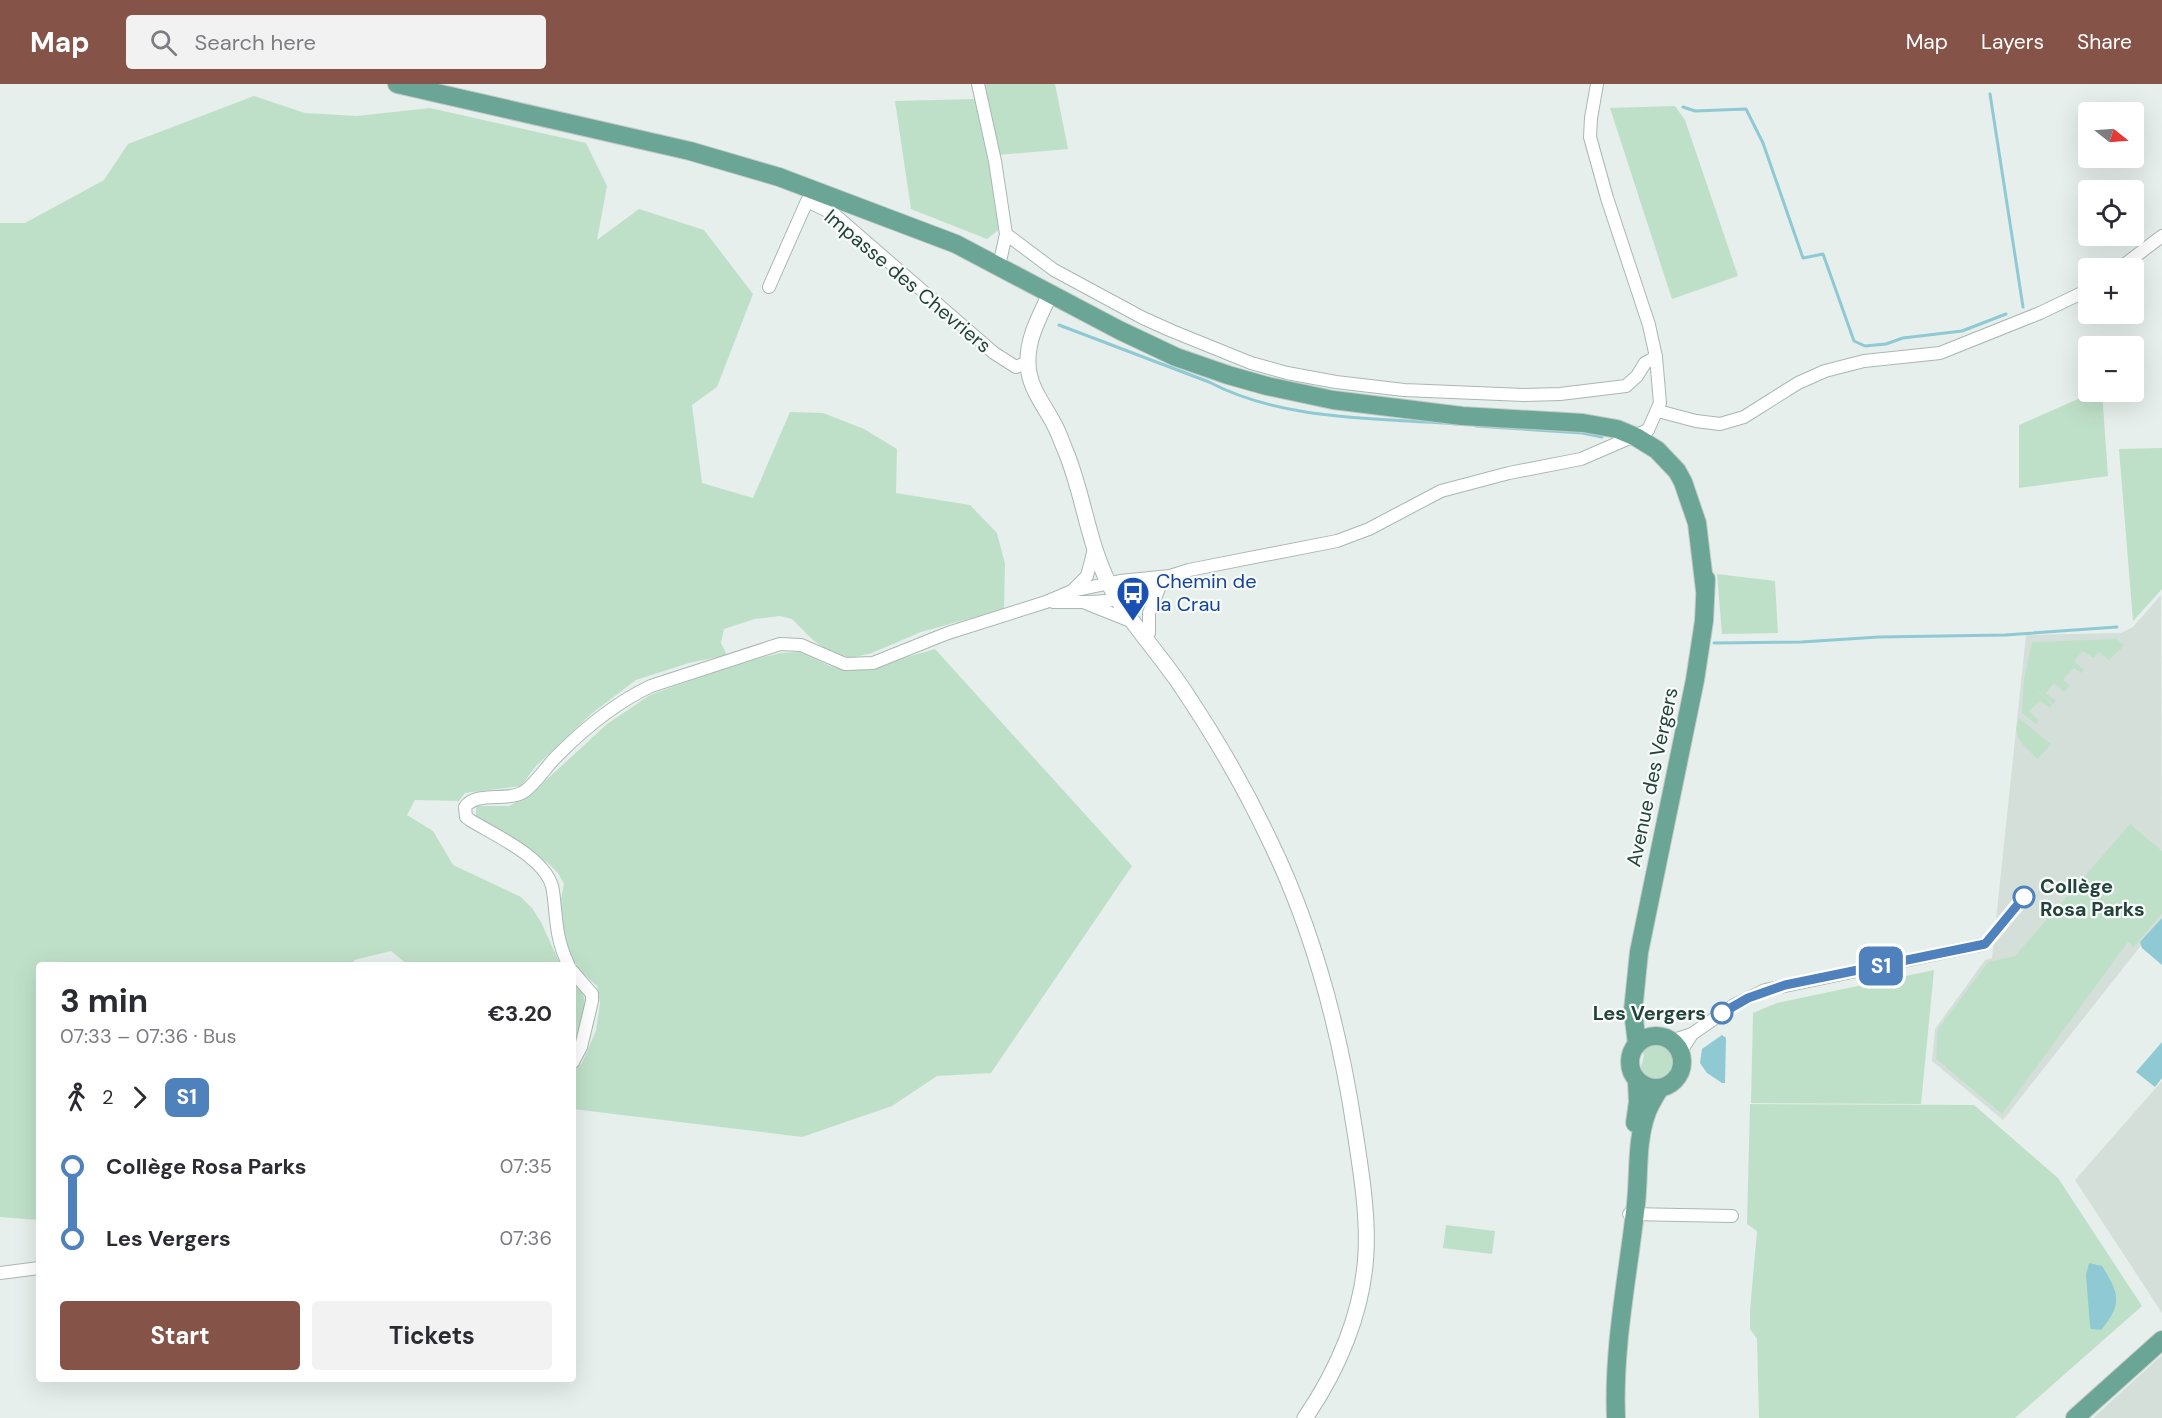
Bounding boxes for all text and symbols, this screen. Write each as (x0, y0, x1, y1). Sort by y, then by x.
search box (126, 15, 546, 69)
text: Map (30, 24, 90, 61)
icon: search (147, 26, 180, 59)
text: Search here (195, 28, 316, 57)
text: Map (1906, 28, 1948, 56)
text: Layers (1981, 28, 2044, 56)
text: Share (2077, 28, 2132, 56)
north arrow (2078, 102, 2144, 168)
map controls (2078, 102, 2144, 402)
button: locate (2078, 180, 2144, 246)
street label: Impasse des Chevriers (819, 203, 997, 359)
button: + (2078, 258, 2144, 324)
button: − (2078, 336, 2144, 402)
place label: Chemin de la Crau (1156, 568, 1257, 617)
bus stop icon: Chemin de la Crau (1115, 575, 1151, 622)
street label: Avenue des Vergers (1620, 685, 1684, 869)
place label: Collège Rosa Parks (2040, 873, 2145, 922)
marker: Collège Rosa Parks (2013, 886, 2035, 908)
line badge: S1 (1854, 946, 1908, 986)
text: S1 (1871, 952, 1891, 980)
text: 3 min (60, 979, 148, 1022)
text: €3.20 (488, 999, 552, 1028)
place label: Les Vergers (1593, 1000, 1706, 1026)
marker: Les Vergers (1711, 1002, 1733, 1024)
text: 07:33 – 07:36 · Bus (60, 1023, 236, 1049)
icon: walk (60, 1081, 93, 1114)
icon: forward (123, 1081, 156, 1114)
text: S1 (177, 1083, 197, 1111)
text: 2 (102, 1084, 114, 1110)
text: Collège Rosa Parks (106, 1152, 306, 1181)
text: 07:35 (500, 1153, 552, 1179)
text: Les Vergers (106, 1224, 231, 1253)
text: 07:36 (500, 1225, 552, 1251)
button: Start (60, 1301, 300, 1370)
button: Tickets (312, 1301, 552, 1370)

